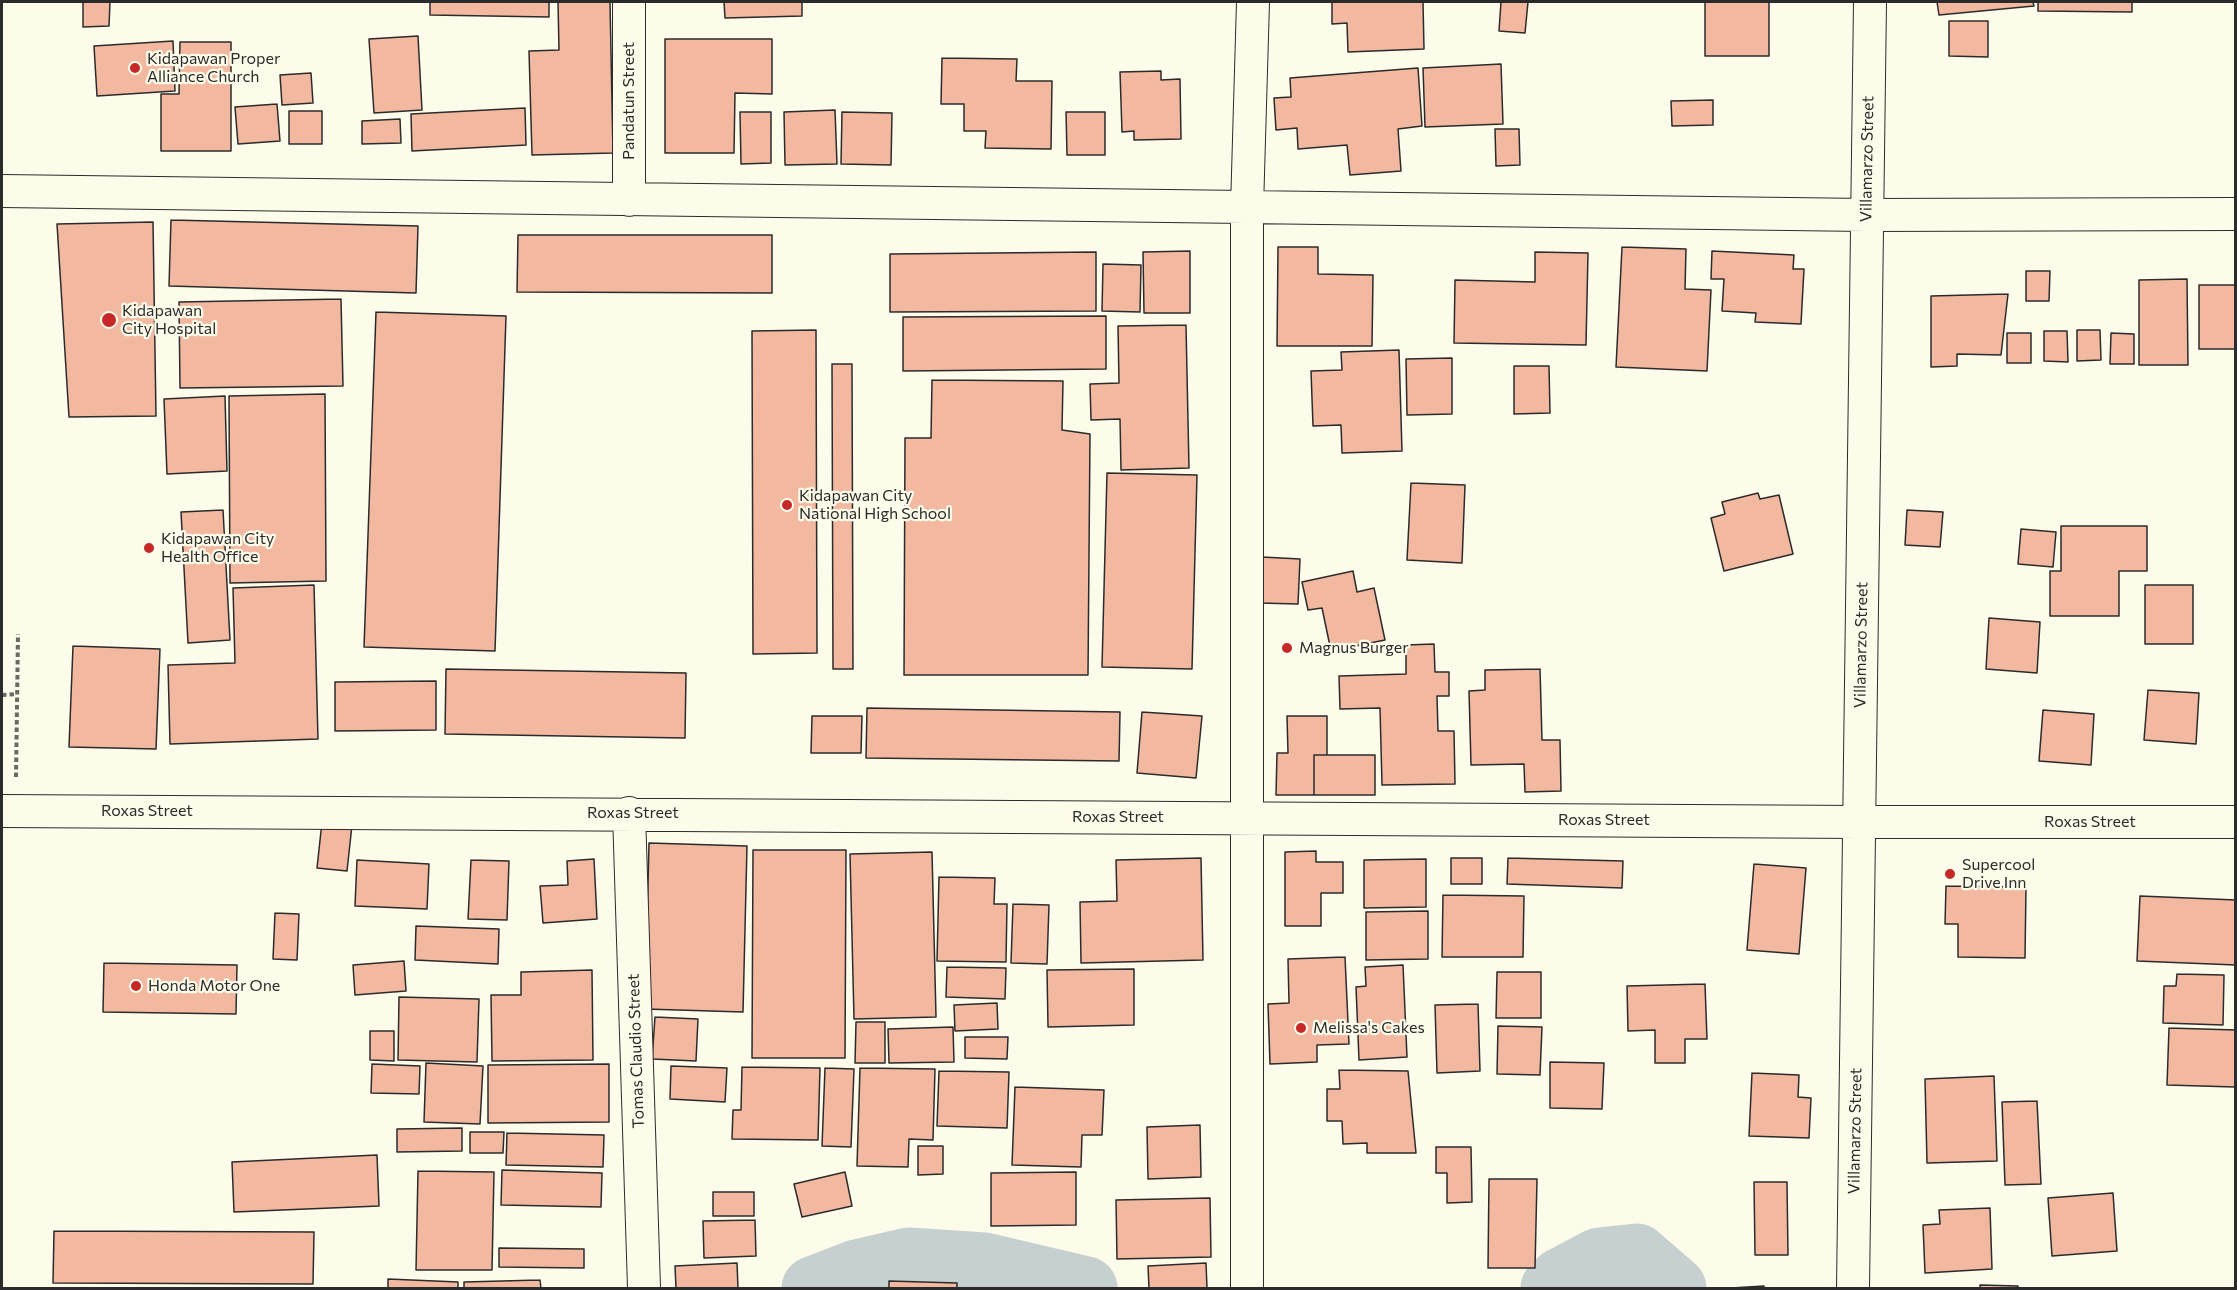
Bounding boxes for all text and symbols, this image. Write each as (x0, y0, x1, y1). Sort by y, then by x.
street label: Pandatun Street (619, 42, 639, 160)
place label: Kidapawan Proper Alliance Church (147, 49, 280, 87)
marker: Kidapawan Proper Alliance Church (128, 61, 142, 75)
street label: Villamarzo Street (1856, 96, 1878, 222)
place label: Kidapawan City Hospital (122, 301, 216, 339)
marker: Kidapawan City Hospital (100, 311, 118, 329)
place label: Kidapawan City National High School (799, 486, 951, 524)
marker: Kidapawan City National High School (780, 498, 794, 512)
place label: Kidapawan City Health Office (161, 529, 274, 567)
marker: Kidapawan City Health Office (142, 541, 156, 555)
street label: Villamarzo Street (1850, 582, 1872, 708)
place label: Magnus Burger (1299, 638, 1409, 658)
marker: Magnus Burger (1280, 641, 1294, 655)
street label: Roxas Street (101, 801, 193, 821)
street label: Roxas Street (587, 803, 679, 823)
street label: Roxas Street (1072, 807, 1164, 827)
street label: Roxas Street (1558, 810, 1650, 830)
street label: Roxas Street (2044, 812, 2136, 832)
place label: Supercool Drive Inn (1962, 855, 2035, 893)
marker: Supercool Drive Inn (1943, 867, 1957, 881)
street label: Tomas Claudio Street (624, 973, 648, 1129)
place label: Honda Motor One (148, 976, 280, 996)
marker: Honda Motor One (129, 979, 143, 993)
place label: Melissa's Cakes (1313, 1018, 1425, 1038)
marker: Melissa's Cakes (1294, 1021, 1308, 1035)
street label: Villamarzo Street (1844, 1068, 1866, 1194)

